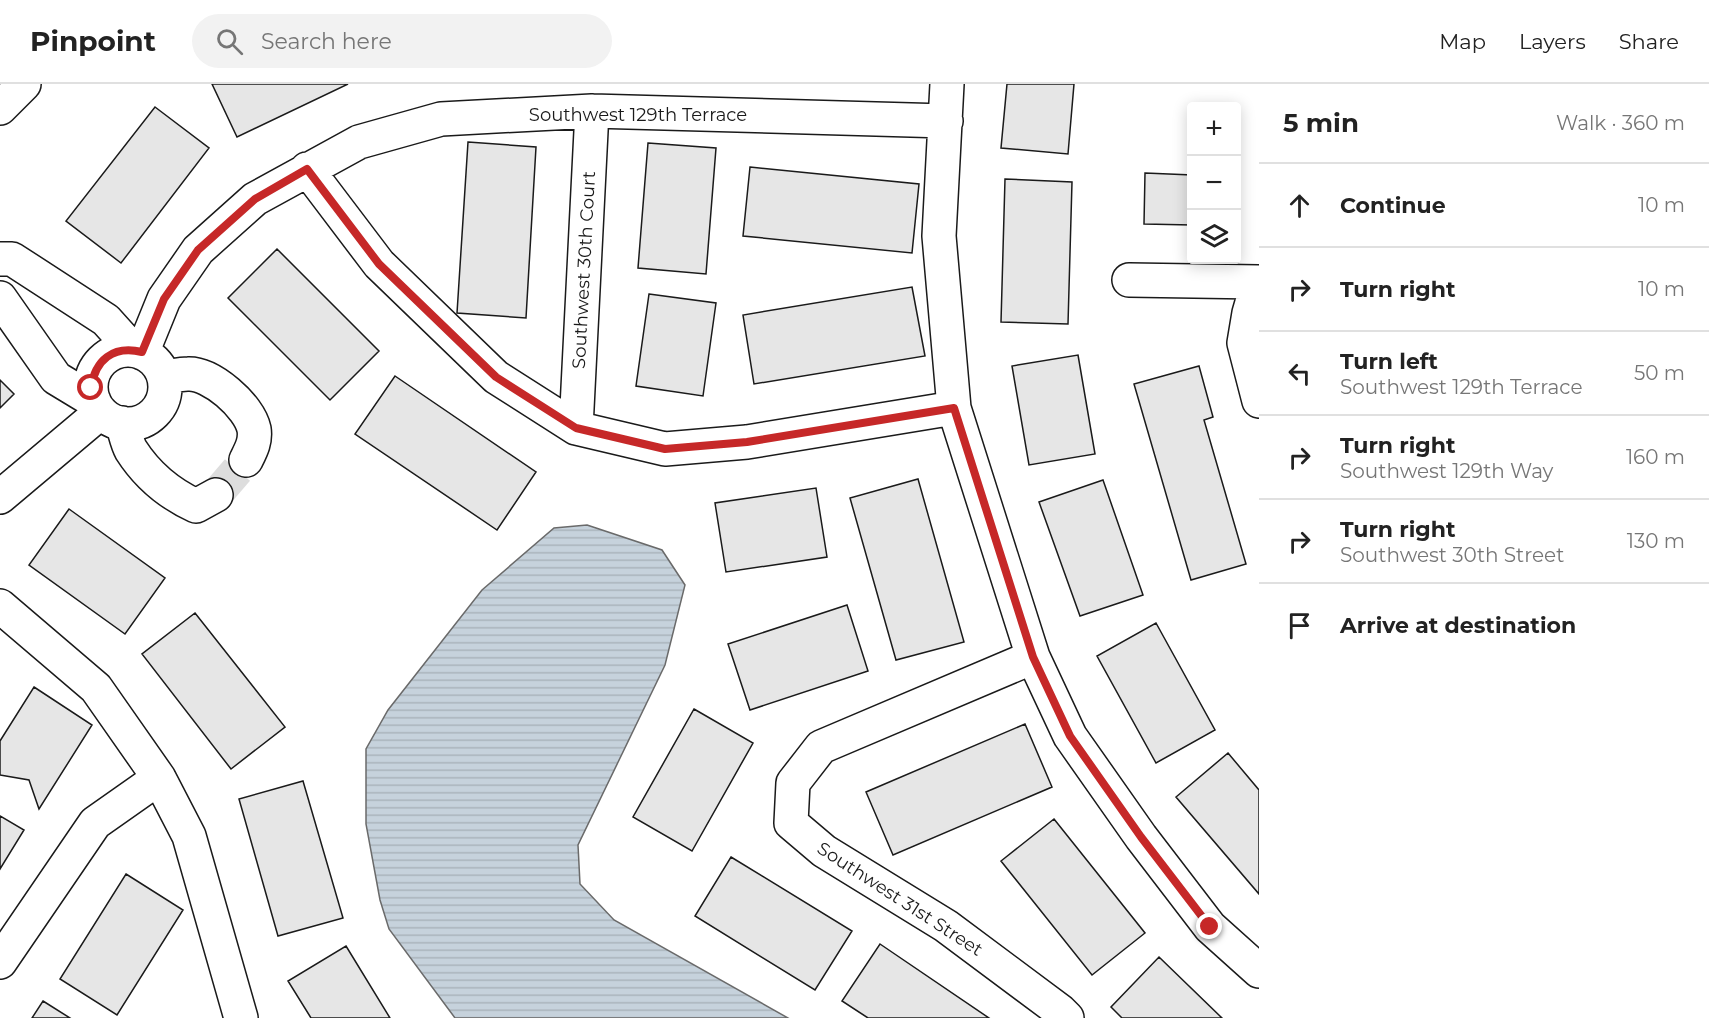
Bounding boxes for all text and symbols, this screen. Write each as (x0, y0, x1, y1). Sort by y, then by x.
search box (192, 14, 612, 68)
text: Pinpoint (30, 24, 156, 58)
icon: search (213, 25, 246, 58)
text: Search here (261, 28, 392, 55)
text: Map (1439, 29, 1486, 54)
text: Layers (1519, 29, 1586, 54)
text: Share (1619, 29, 1679, 54)
map controls (1187, 102, 1241, 264)
button: + (1187, 102, 1241, 156)
street label: Southwest 129th Terrace (529, 104, 747, 126)
text: 5 min (1283, 107, 1359, 139)
text: Walk · 360 m (1556, 111, 1685, 135)
button: − (1187, 156, 1241, 210)
street label: Southwest 30th Court (568, 171, 600, 369)
icon: ahead (1283, 189, 1316, 222)
text: Continue (1340, 192, 1446, 219)
text: 10 m (1638, 193, 1685, 217)
button: layers (1187, 210, 1241, 264)
icon: right (1283, 273, 1316, 306)
text: Turn right (1340, 276, 1455, 303)
text: 10 m (1638, 277, 1685, 301)
text: Turn left (1340, 348, 1438, 375)
icon: left (1283, 357, 1316, 390)
text: 50 m (1634, 361, 1685, 385)
route start (77, 374, 103, 400)
text: Southwest 129th Terrace (1340, 375, 1583, 399)
text: Turn right (1340, 432, 1455, 459)
icon: right (1283, 441, 1316, 474)
text: 160 m (1626, 445, 1685, 469)
text: Southwest 129th Way (1340, 459, 1553, 483)
text: Turn right (1340, 516, 1455, 543)
icon: right (1283, 525, 1316, 558)
text: 130 m (1627, 529, 1685, 553)
text: Southwest 30th Street (1340, 543, 1564, 567)
icon: arrive (1283, 609, 1316, 642)
text: Arrive at destination (1340, 612, 1576, 639)
street label: Southwest 31st Street (813, 837, 987, 961)
route end (1196, 913, 1222, 939)

